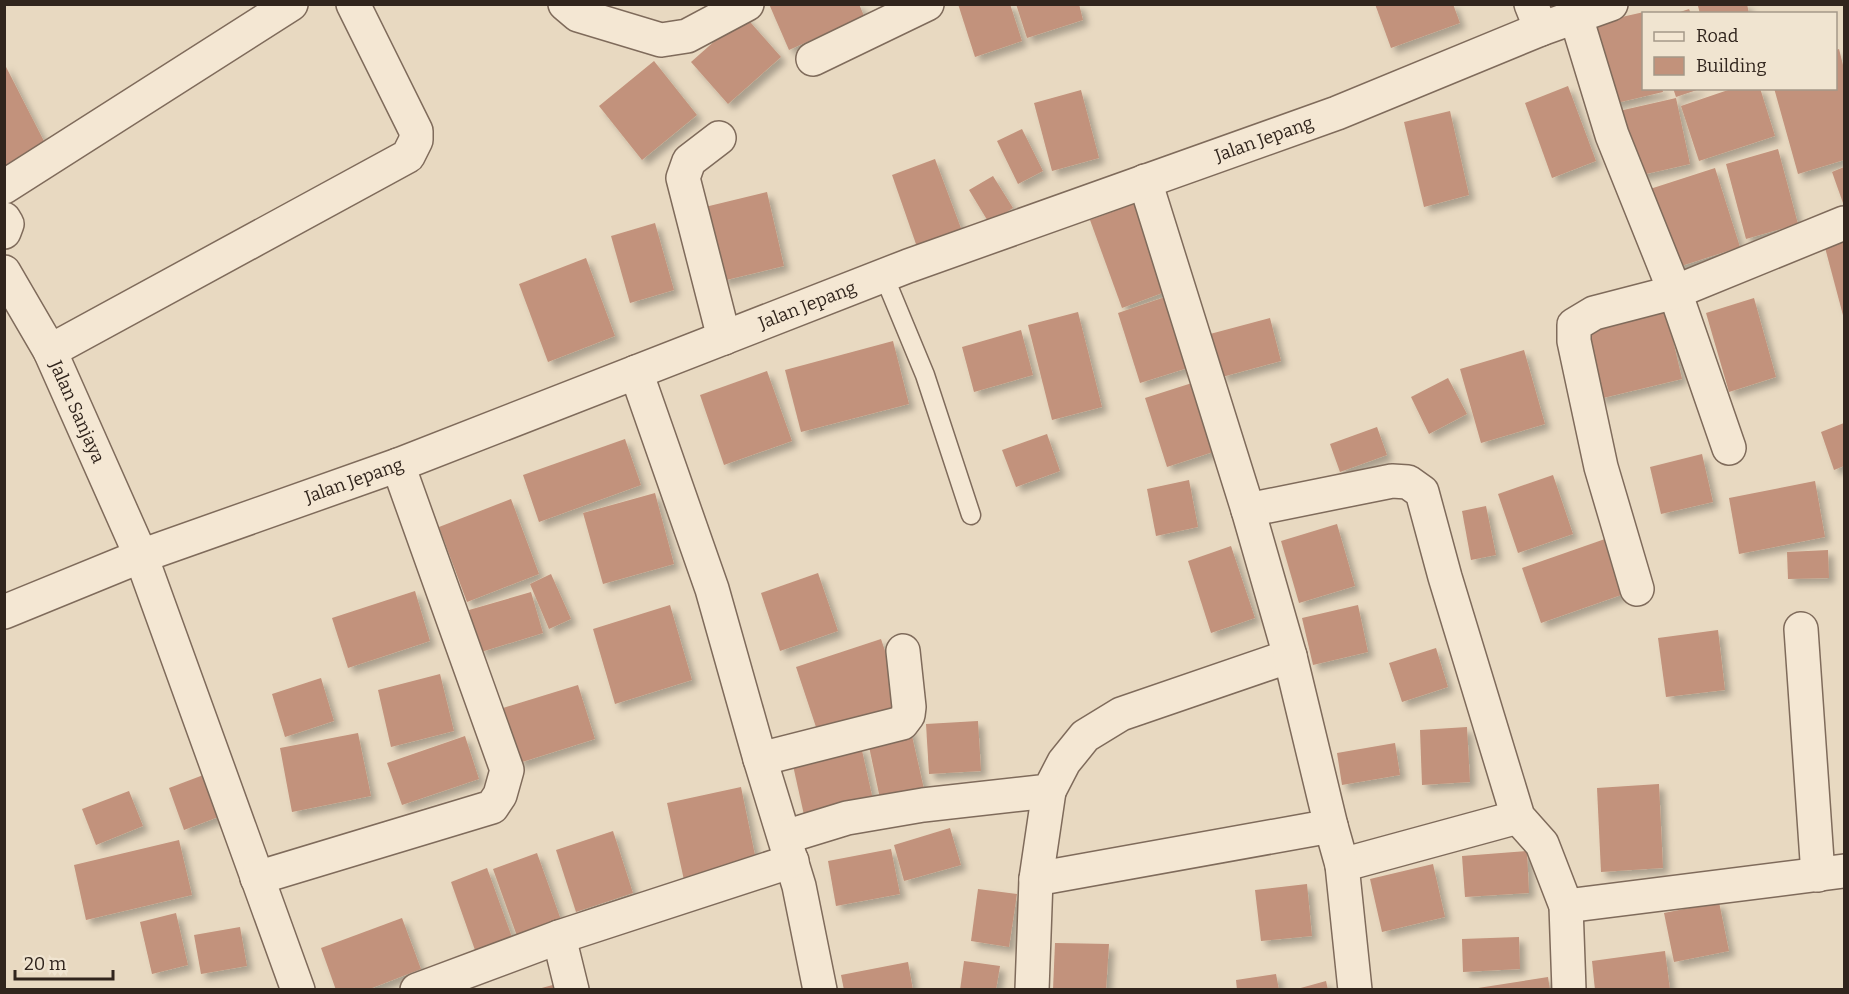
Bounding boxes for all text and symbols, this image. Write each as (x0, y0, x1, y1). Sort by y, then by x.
legend (1642, 12, 1837, 90)
text: Road (1696, 25, 1739, 47)
text: Building (1696, 55, 1767, 77)
street label: Jalan Jepang (1211, 111, 1316, 167)
street label: Jalan Jepang (754, 276, 859, 335)
street label: Jalan Sanjaya (44, 356, 109, 467)
street label: Jalan Jepang (301, 453, 406, 508)
scale bar (15, 943, 112, 981)
text: 20 m (24, 953, 66, 975)

